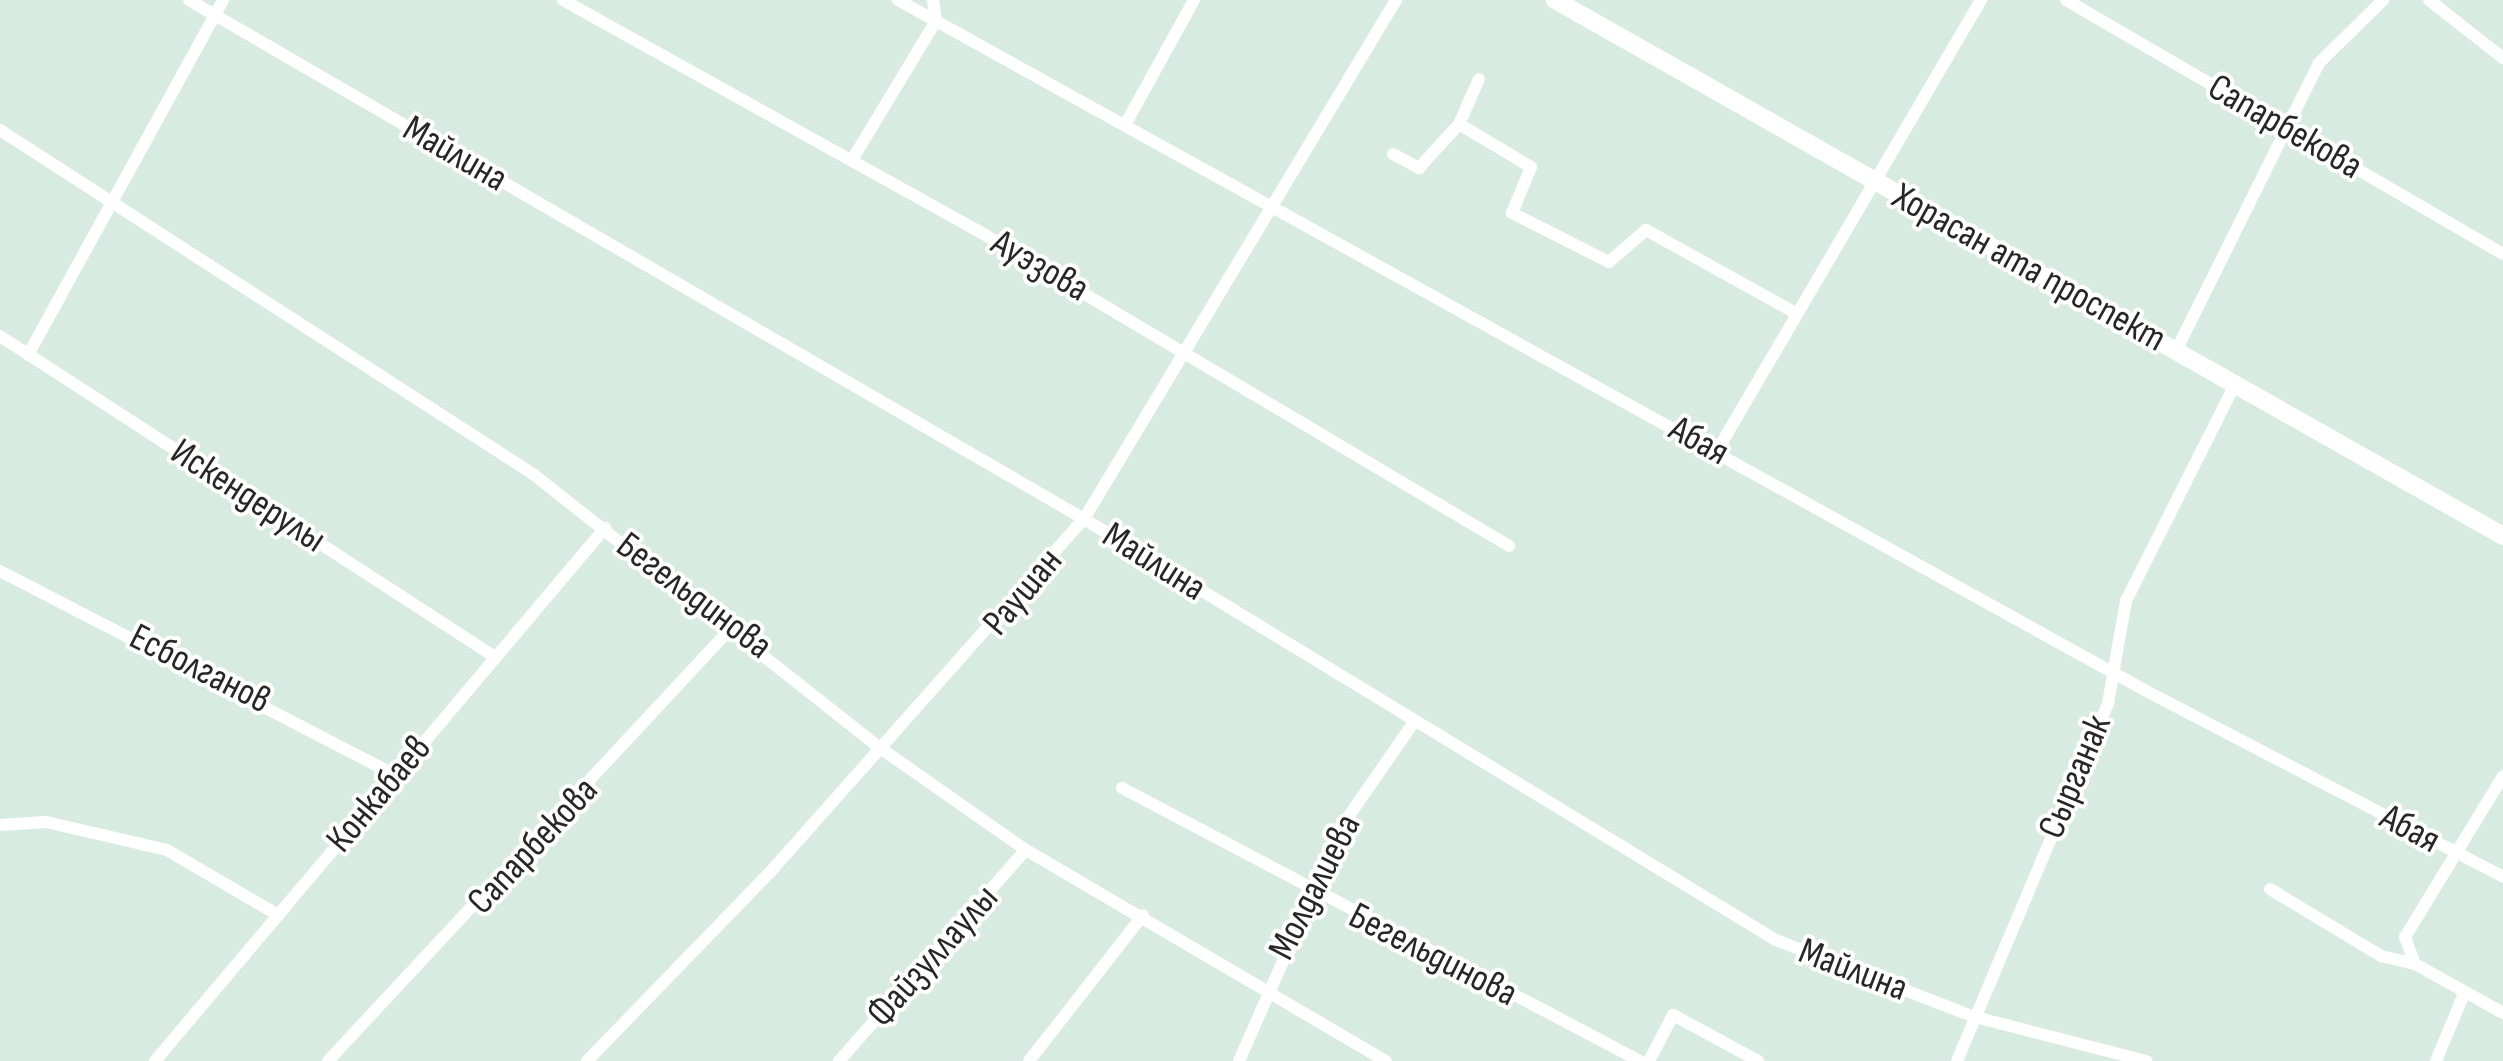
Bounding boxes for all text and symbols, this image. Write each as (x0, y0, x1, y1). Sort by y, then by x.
street label: Сапарбекова (2200, 65, 2370, 189)
street label: Майлина (395, 106, 515, 202)
street label: Хорасан ата проспект (1884, 174, 2174, 362)
street label: Ауэзова (983, 220, 1097, 312)
street label: Абая (1661, 406, 1737, 476)
street label: Искендерулы (162, 429, 334, 563)
street label: Майлина (1094, 513, 1214, 611)
street label: Бегельдинова (607, 523, 781, 669)
street label: Раушан (974, 539, 1072, 645)
street label: Есболганов (122, 614, 278, 724)
street label: Сырганак (2029, 709, 2121, 845)
street label: Конкабаев (317, 726, 441, 862)
street label: Сапарбекова (458, 768, 608, 924)
street label: Абая (2372, 795, 2448, 863)
street label: Молдалиева (1259, 807, 1371, 967)
street label: Файзуллаулы (858, 876, 1008, 1036)
street label: Бегельдинова (1341, 893, 1525, 1017)
street label: Майлина (1792, 929, 1914, 1011)

